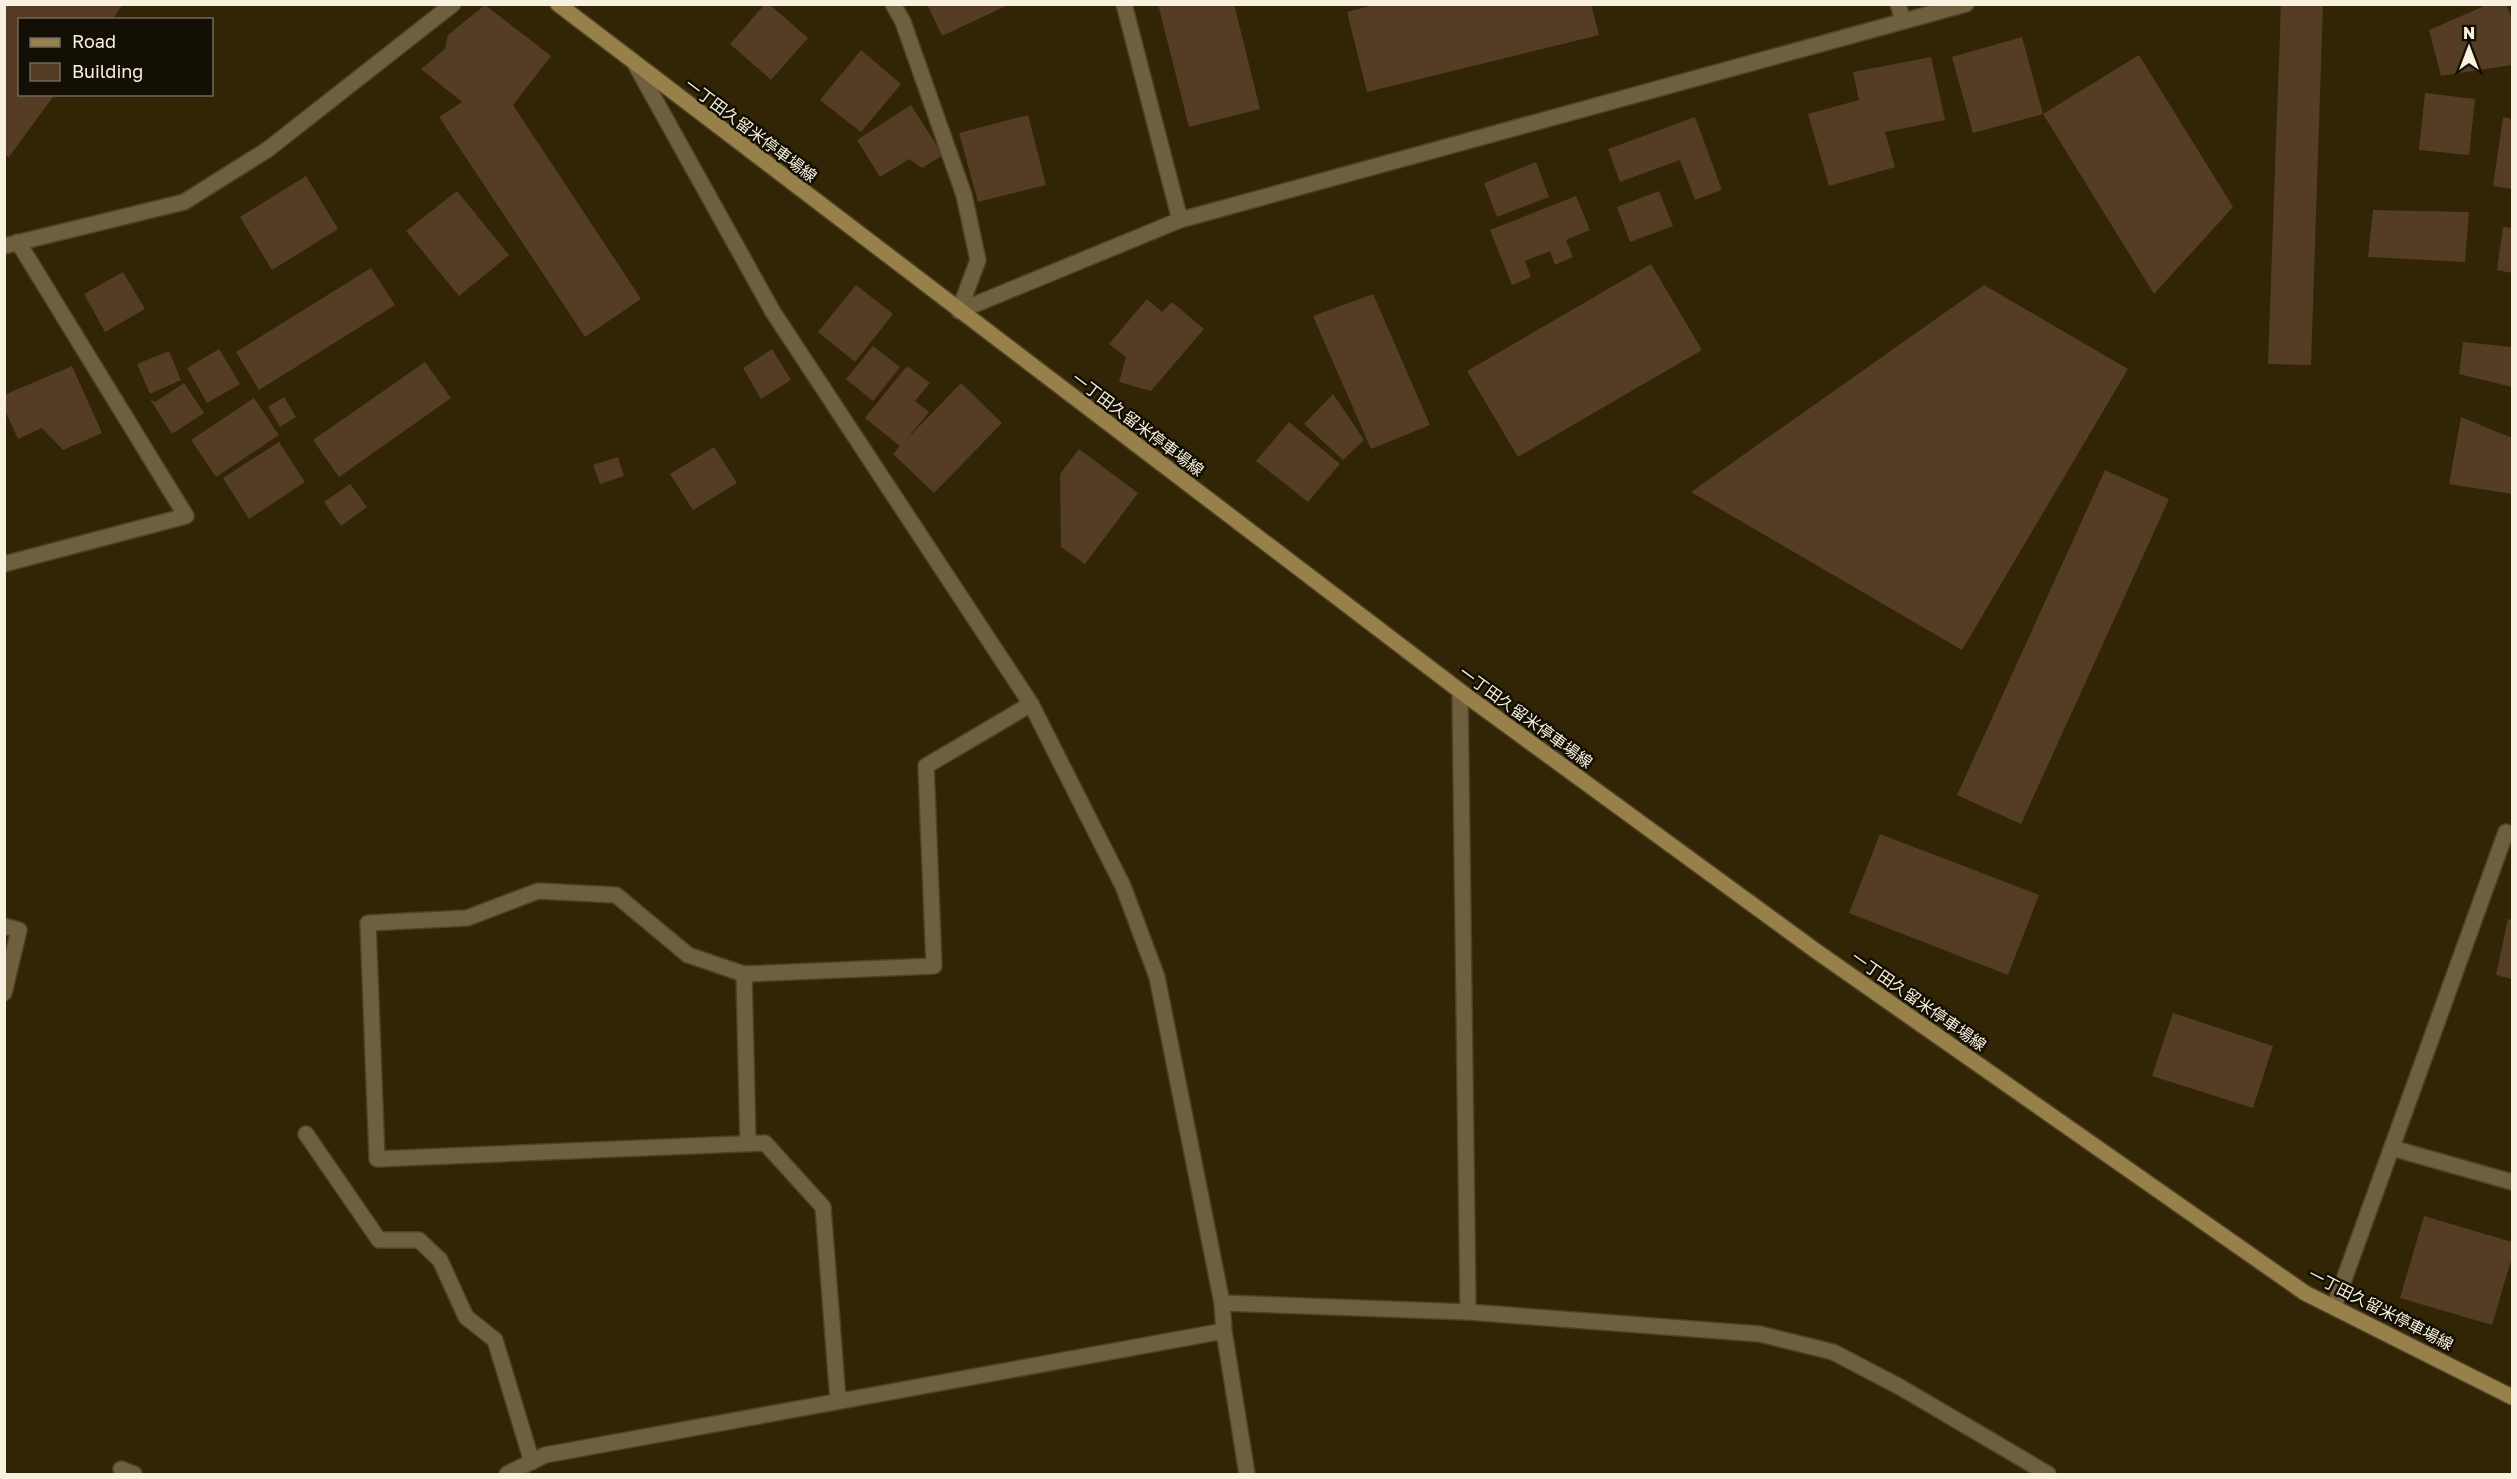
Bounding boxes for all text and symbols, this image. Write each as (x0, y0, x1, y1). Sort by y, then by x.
legend (18, 18, 213, 96)
north arrow (2439, 18, 2499, 78)
text: N (2463, 23, 2475, 43)
text: Road (72, 30, 116, 52)
text: Building (72, 60, 143, 82)
street label: 一丁田久留米停車場線 (681, 74, 821, 186)
street label: 一丁田久留米停車場線 (1068, 368, 1208, 480)
street label: 一丁田久留米停車場線 (1455, 662, 1597, 772)
street label: 一丁田久留米停車場線 (1848, 947, 1990, 1055)
street label: 一丁田久留米停車場線 (2305, 1264, 2457, 1354)

